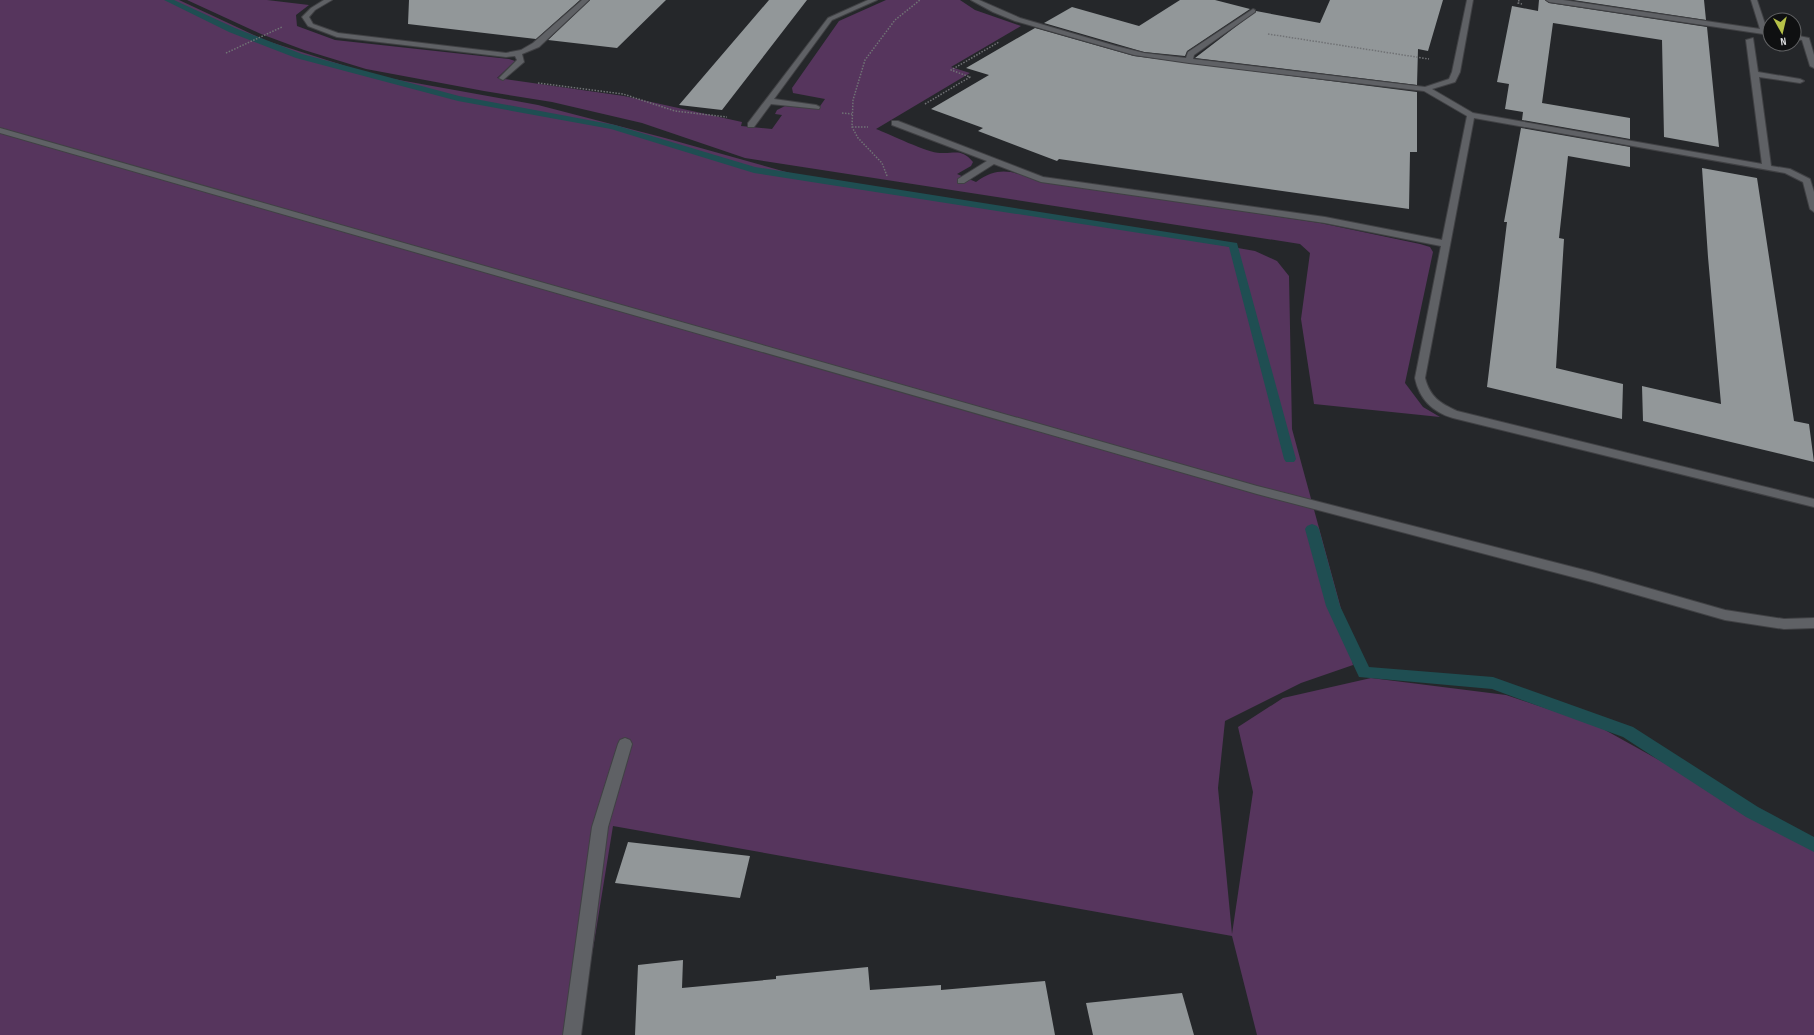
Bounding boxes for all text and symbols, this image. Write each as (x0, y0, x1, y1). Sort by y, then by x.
north arrow (1762, 12, 1802, 52)
text: N (1779, 35, 1787, 48)

